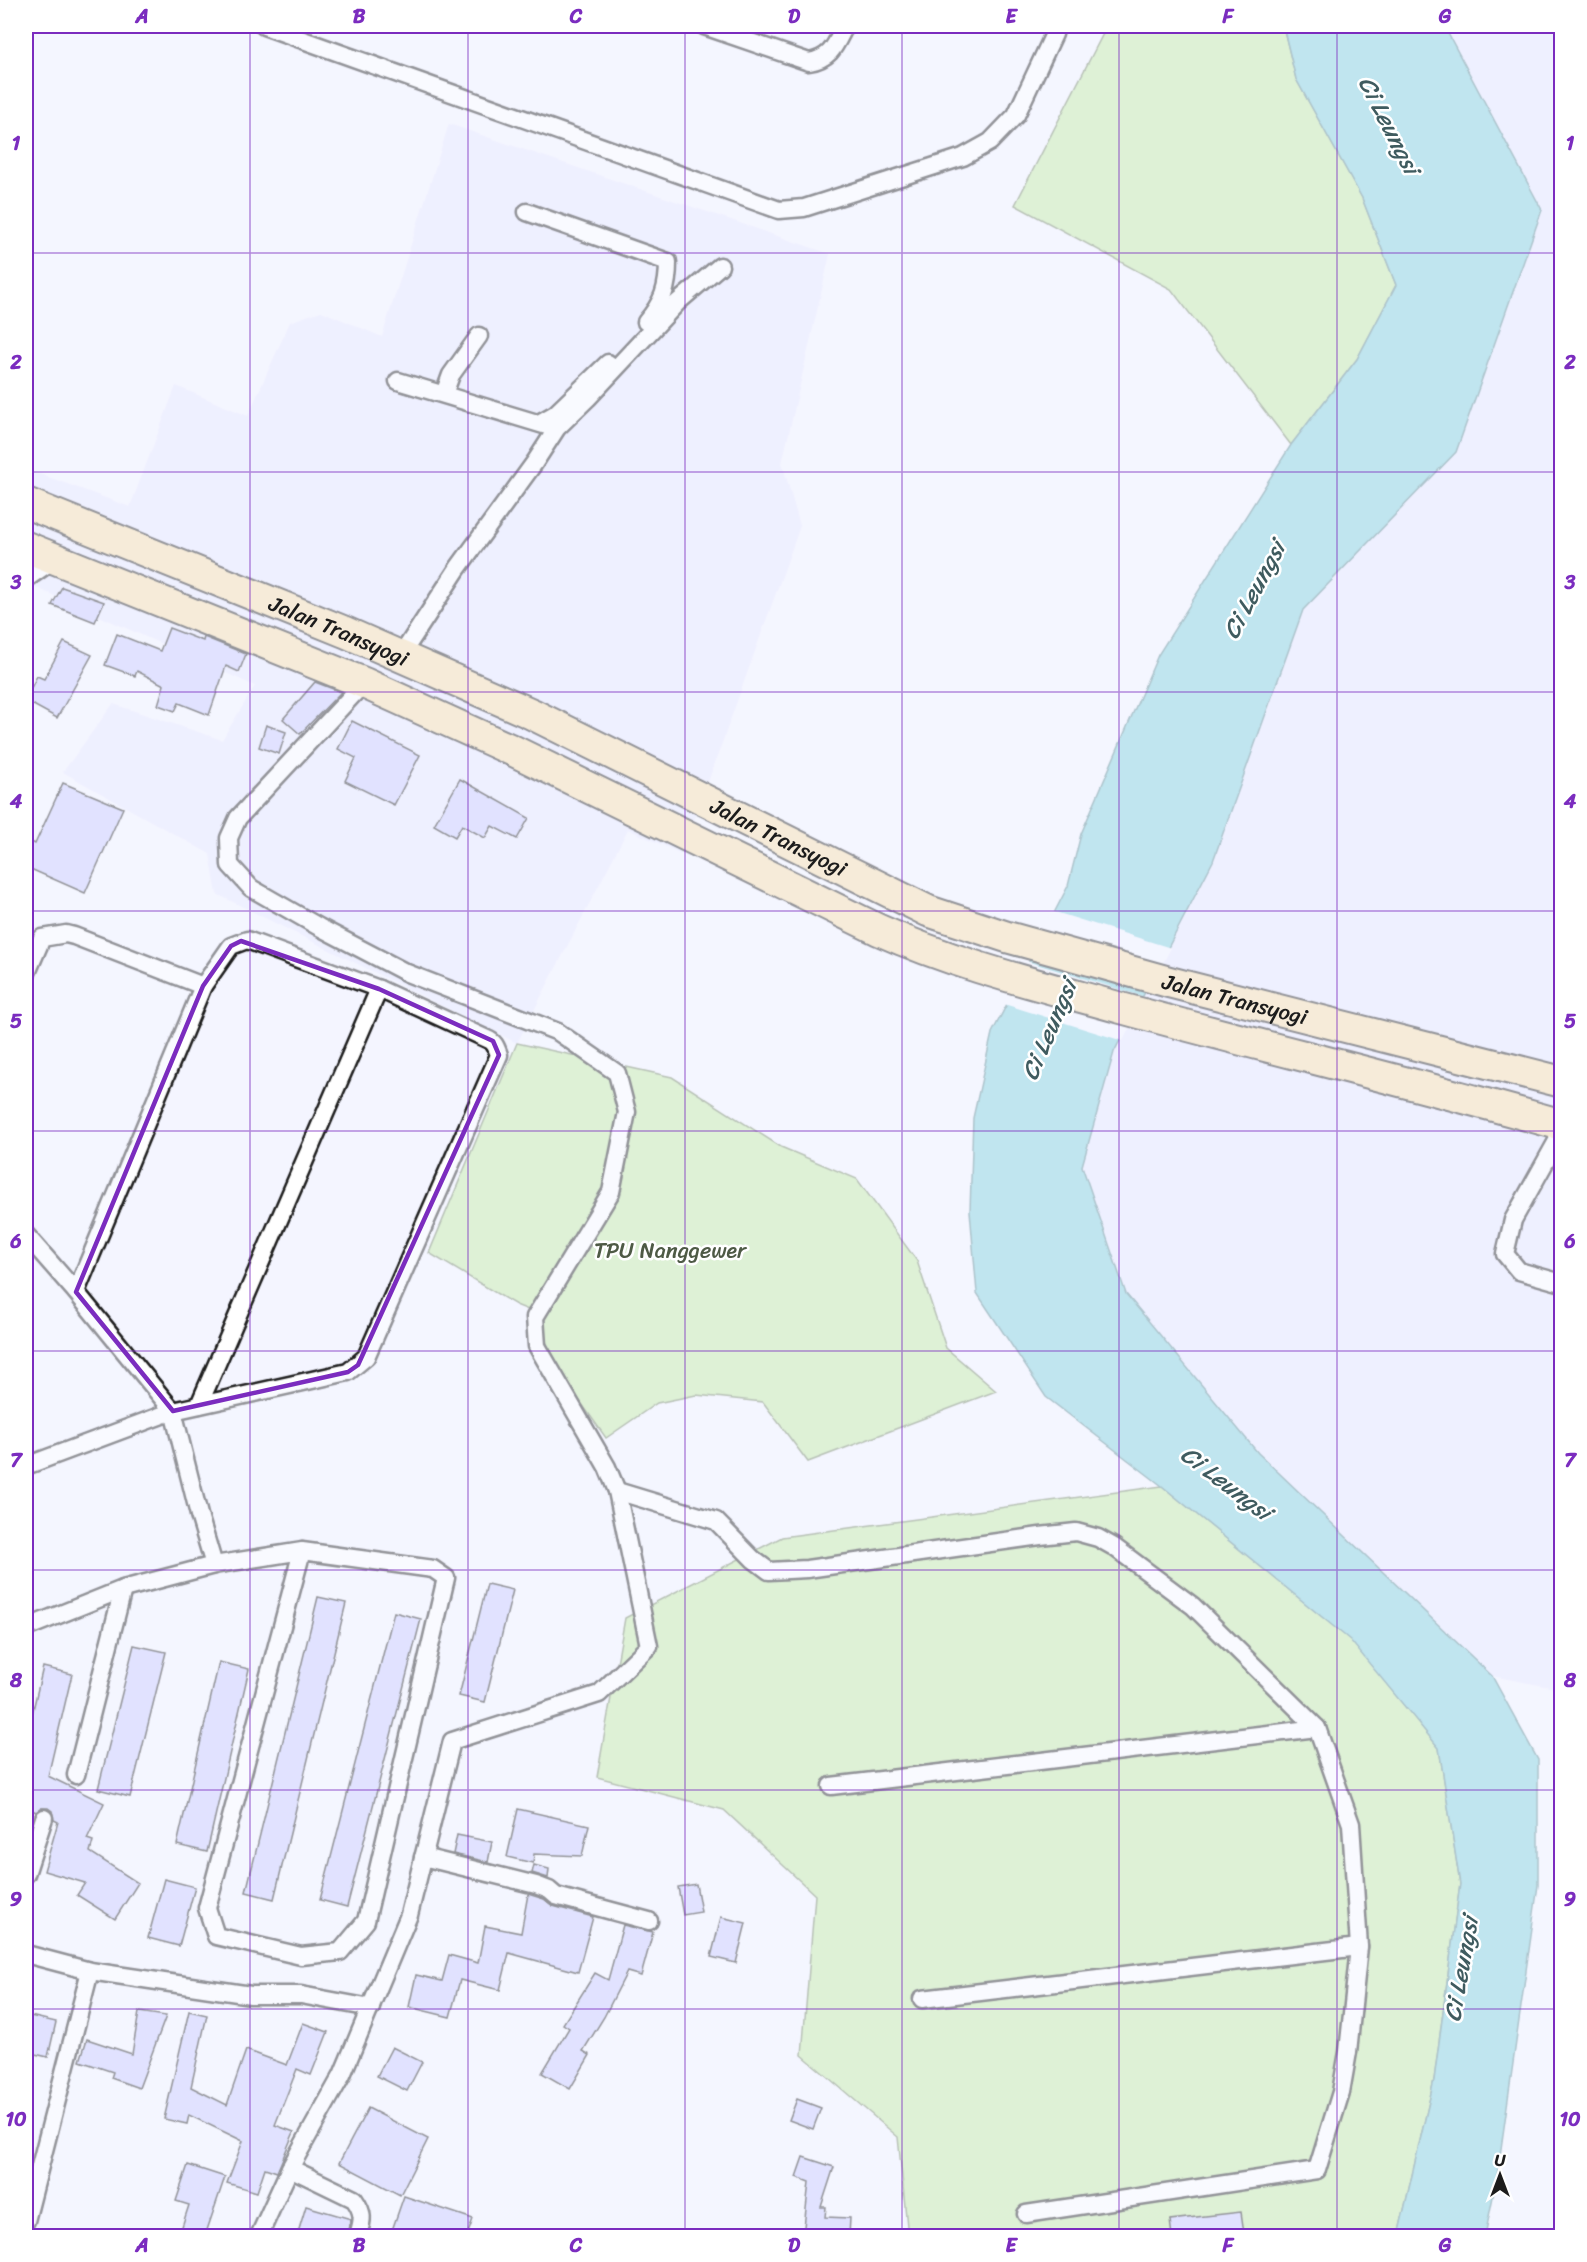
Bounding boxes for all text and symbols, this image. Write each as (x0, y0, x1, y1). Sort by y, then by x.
text: A (134, 0, 149, 34)
text: B (353, 0, 366, 34)
text: C (569, 0, 583, 34)
text: D (788, 0, 801, 34)
text: E (1005, 0, 1018, 34)
text: F (1222, 0, 1235, 34)
text: G (1438, 0, 1452, 34)
water label: Ci Leungsi (1346, 68, 1434, 185)
text: 1 (12, 126, 21, 161)
text: 1 (1566, 126, 1575, 161)
text: 2 (9, 345, 22, 380)
text: 2 (1563, 345, 1576, 380)
water label: Ci Leungsi (1211, 530, 1299, 647)
text: 3 (10, 565, 22, 600)
text: 3 (1564, 565, 1576, 600)
street label: Jalan Transyogi (262, 584, 416, 678)
text: 4 (9, 784, 23, 819)
text: 4 (1563, 784, 1577, 819)
street label: Jalan Transyogi (703, 786, 855, 888)
street label: Jalan Transyogi (1157, 962, 1312, 1037)
water label: Ci Leungsi (1009, 969, 1091, 1087)
text: 5 (10, 1004, 22, 1039)
text: 5 (1564, 1004, 1576, 1039)
text: 6 (9, 1224, 22, 1259)
text: 6 (1563, 1224, 1576, 1259)
park label: TPU Nanggewer (594, 1231, 748, 1270)
water label: Ci Leungsi (1171, 1434, 1284, 1534)
text: 7 (10, 1443, 23, 1478)
text: 7 (1564, 1443, 1577, 1478)
text: 8 (9, 1663, 23, 1698)
text: 8 (1563, 1663, 1577, 1698)
text: 9 (10, 1882, 22, 1917)
text: 9 (1564, 1882, 1576, 1917)
water label: Ci Leungsi (1431, 1909, 1492, 2025)
text: 10 (5, 2102, 27, 2137)
text: 10 (1559, 2102, 1581, 2137)
north arrow (1470, 2145, 1530, 2205)
text: U (1495, 2146, 1507, 2175)
text: A (134, 2228, 149, 2262)
text: B (353, 2228, 366, 2262)
text: C (569, 2228, 583, 2262)
text: D (788, 2228, 801, 2262)
text: E (1005, 2228, 1018, 2262)
text: F (1222, 2228, 1235, 2262)
text: G (1438, 2228, 1452, 2262)

